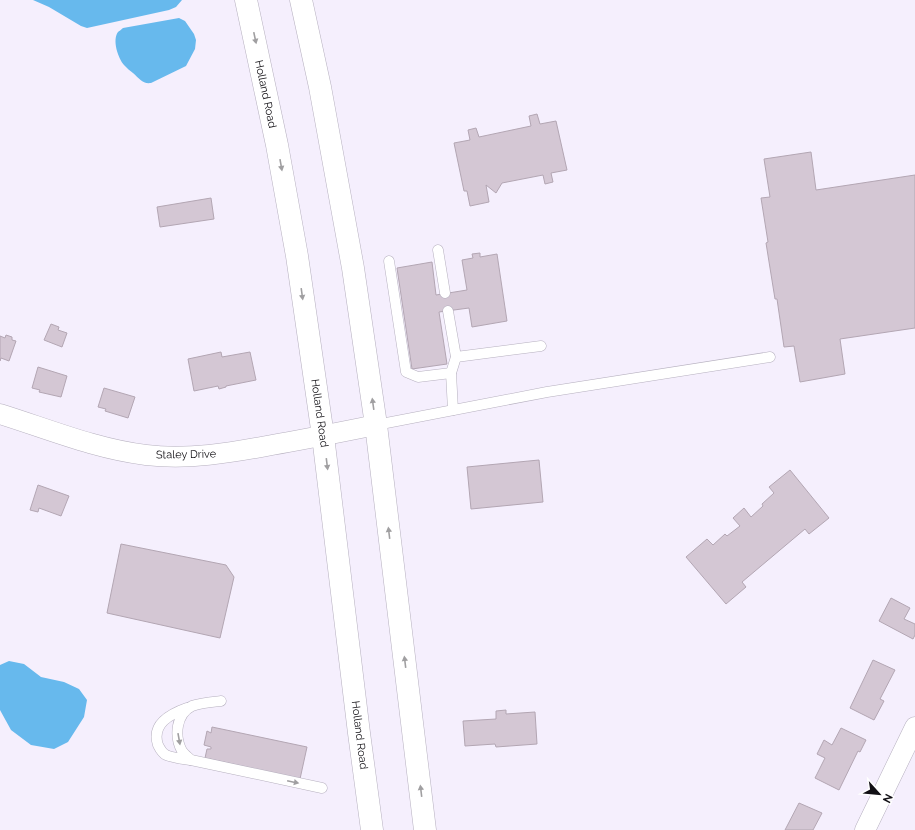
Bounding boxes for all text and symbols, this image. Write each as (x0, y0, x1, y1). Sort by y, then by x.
one-way arrow (252, 32, 258, 44)
street label: Holland Road (252, 59, 279, 129)
one-way arrow (278, 159, 284, 172)
one-way arrow (299, 288, 305, 300)
street label: Holland Road (308, 378, 331, 448)
one-way arrow (370, 398, 376, 410)
street label: Staley Drive (156, 447, 217, 462)
one-way arrow (324, 458, 330, 470)
one-way arrow (386, 527, 392, 539)
one-way arrow (402, 656, 408, 668)
street label: Holland Road (349, 700, 370, 770)
one-way arrow (177, 732, 183, 745)
north arrow (859, 774, 899, 814)
one-way arrow (287, 779, 299, 785)
one-way arrow (418, 785, 424, 797)
text: N (880, 792, 895, 805)

